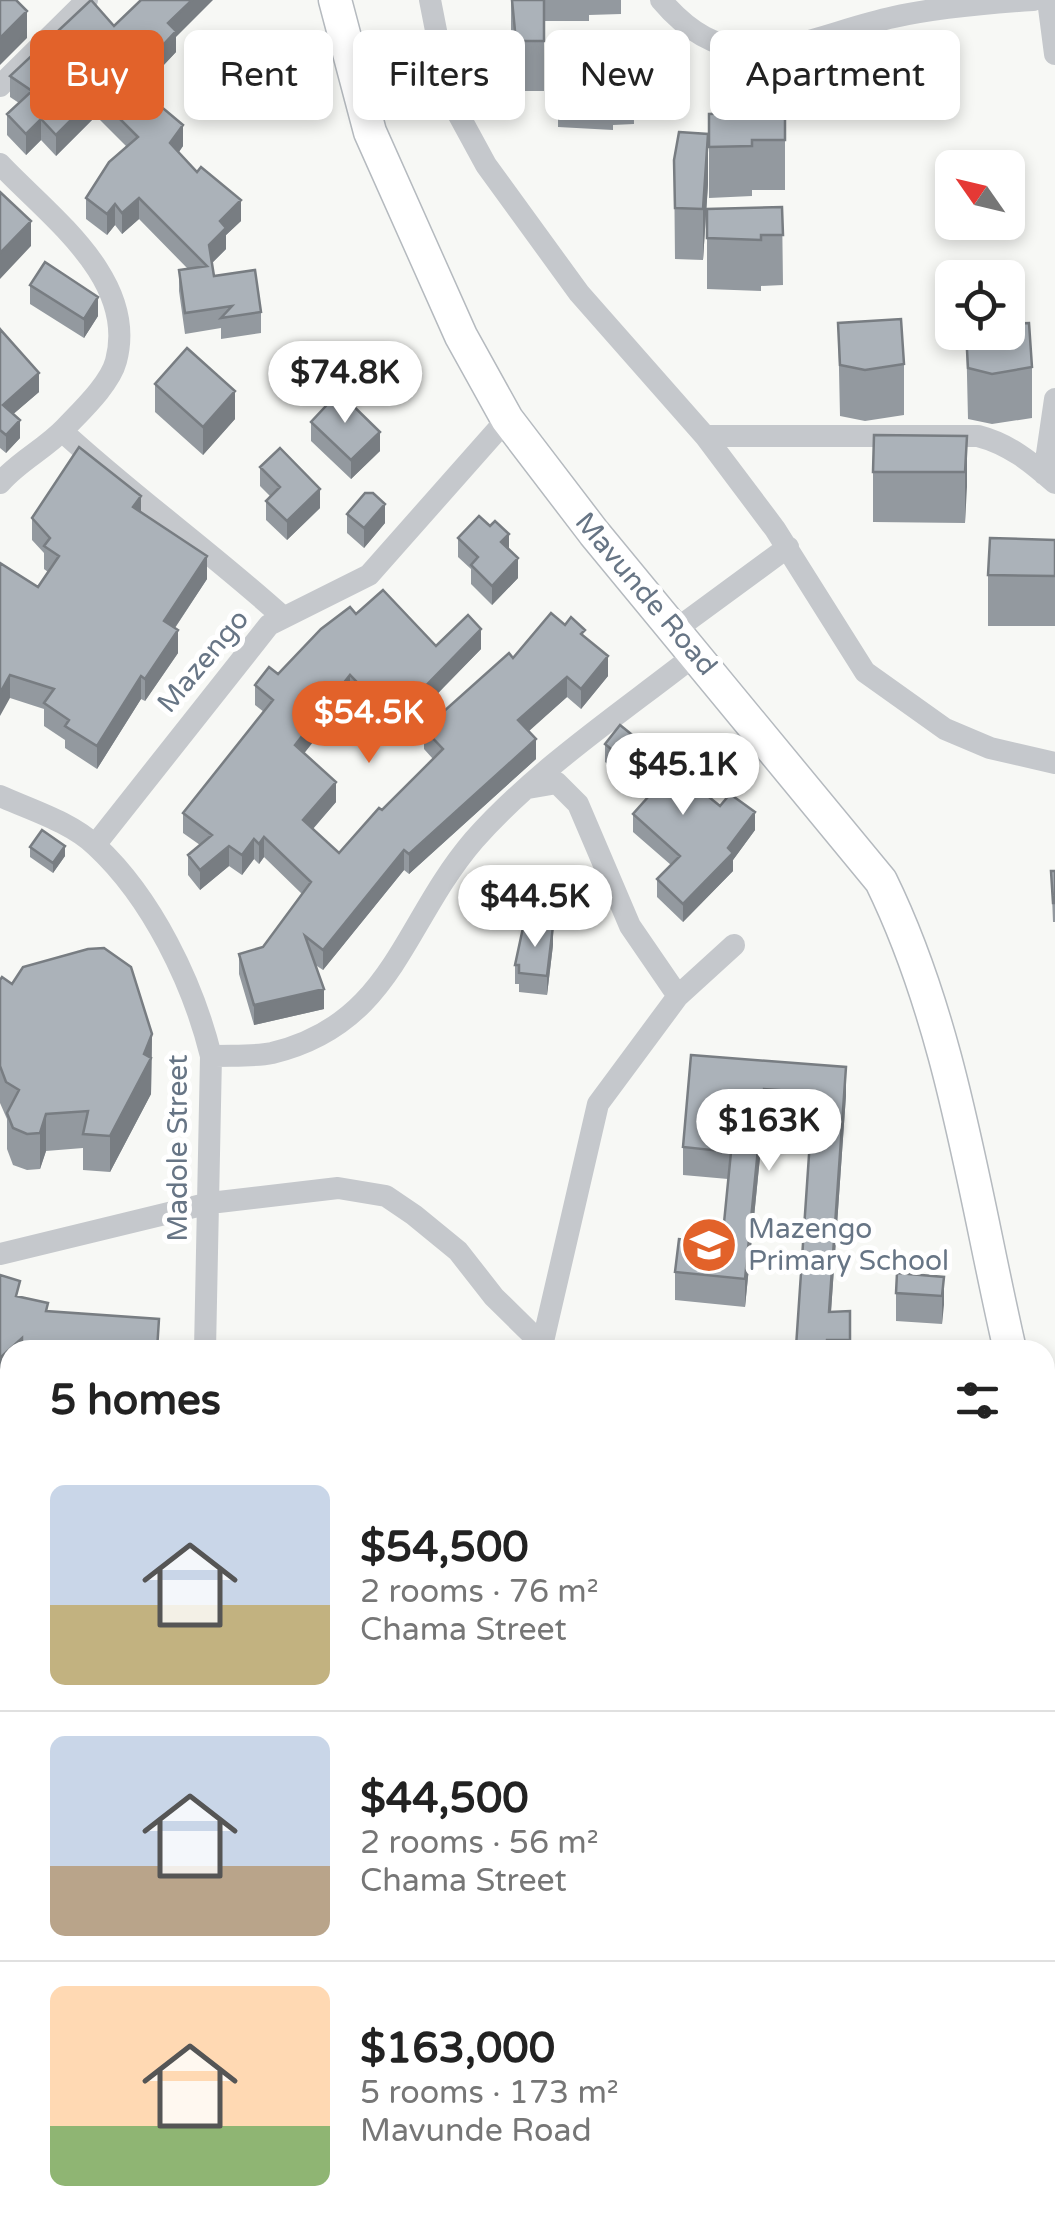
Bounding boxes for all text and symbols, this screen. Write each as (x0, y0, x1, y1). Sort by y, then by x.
chip: Buy (30, 30, 164, 120)
chip: Rent (184, 30, 333, 120)
chip: Filters (353, 30, 525, 120)
chip: New (545, 30, 690, 120)
chip: Apartment (710, 30, 960, 120)
north arrow (935, 150, 1025, 240)
map controls (935, 150, 1025, 350)
button: locate (935, 260, 1025, 350)
pin: $74.8K (264, 341, 426, 426)
text: $74.8K (290, 354, 400, 392)
street label: Mavunde Road (568, 505, 724, 683)
street label: Mazengo (150, 602, 256, 720)
pin: $54.5K (288, 681, 450, 766)
text: $54.5K (314, 694, 424, 732)
pin: $45.1K (602, 733, 764, 818)
text: $45.1K (628, 746, 738, 784)
pin: $44.5K (454, 865, 616, 950)
text: $44.5K (480, 878, 590, 916)
street label: Madole Street (161, 1054, 195, 1242)
pin: $163K (699, 1089, 839, 1174)
text: $163K (718, 1102, 820, 1140)
place label: Mazengo Primary School (748, 1212, 949, 1278)
school or university icon: Mazengo Primary School (679, 1215, 739, 1275)
icon: filters (950, 1373, 1005, 1428)
text: 5 homes (50, 1375, 221, 1426)
text: $54,500 (360, 1522, 529, 1573)
icon: home (130, 1525, 250, 1645)
text: 2 rooms · 76 m² (360, 1573, 599, 1611)
text: Chama Street (360, 1611, 567, 1649)
text: $44,500 (360, 1773, 529, 1824)
icon: home (130, 1776, 250, 1896)
text: 2 rooms · 56 m² (360, 1824, 599, 1862)
text: Chama Street (360, 1862, 567, 1900)
text: $163,000 (360, 2023, 555, 2074)
icon: home (130, 2026, 250, 2146)
text: 5 rooms · 173 m² (360, 2074, 619, 2112)
text: Mavunde Road (360, 2112, 592, 2150)

